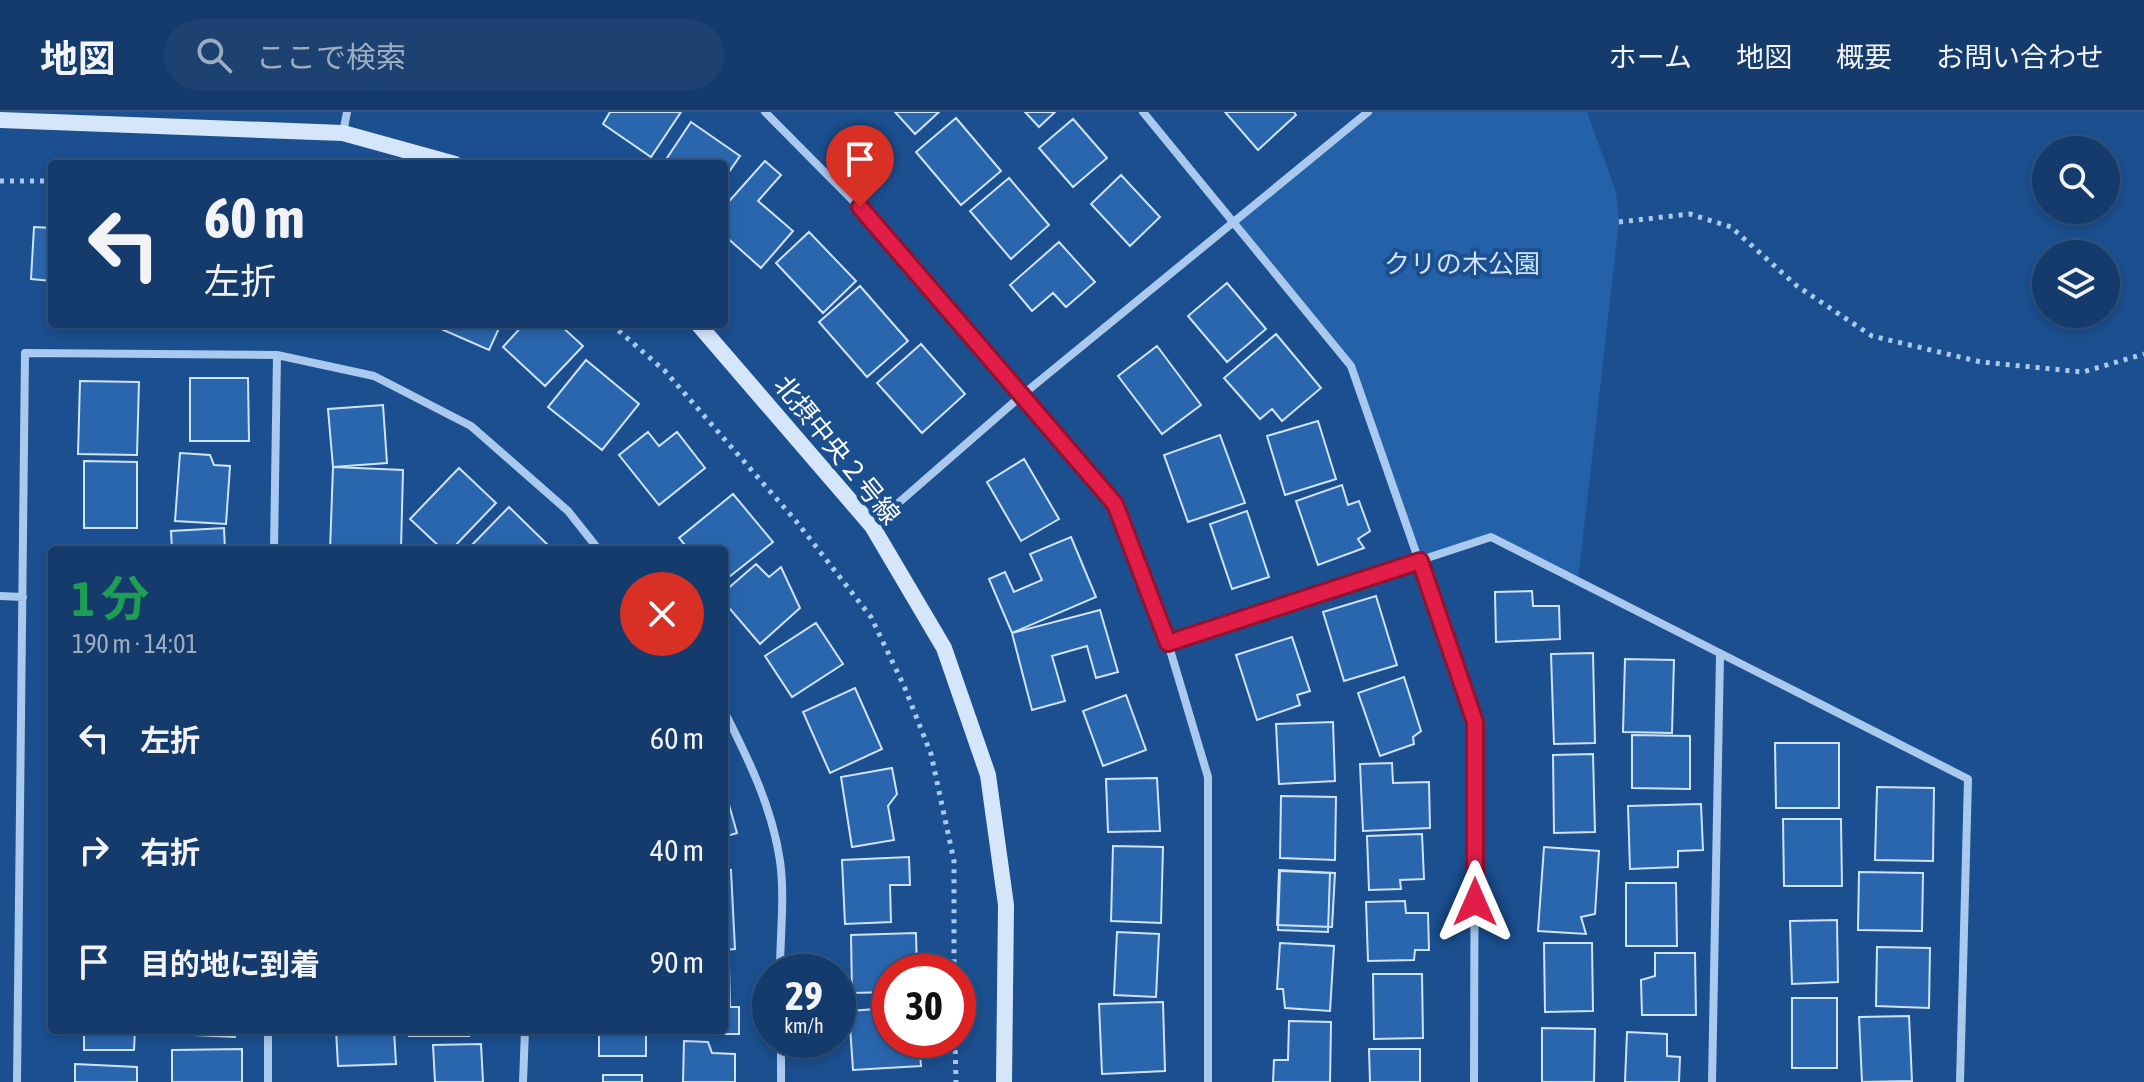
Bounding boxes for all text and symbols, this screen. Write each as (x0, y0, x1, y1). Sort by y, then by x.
search box (164, 19, 724, 91)
icon: search (192, 33, 236, 77)
text: 地図 (40, 37, 116, 80)
text: ここで検索 (256, 40, 406, 74)
text: ホーム (1609, 41, 1692, 73)
text: 地図 (1736, 41, 1792, 73)
text: 概要 (1836, 41, 1892, 73)
text: お問い合わせ (1936, 41, 2104, 73)
pin (826, 125, 894, 207)
map controls (2032, 136, 2120, 328)
button: search (2032, 136, 2120, 224)
icon: arrive (838, 137, 882, 181)
text: 60 m (204, 186, 305, 250)
icon: left (72, 192, 176, 296)
button: layers (2032, 240, 2120, 328)
park label: クリの木公園 (1384, 249, 1540, 279)
text: 左折 (204, 260, 276, 302)
street label: 北摂中央２号線 (768, 370, 906, 530)
text: 1 分 (72, 571, 149, 626)
button: close (620, 572, 704, 656)
text: 190 m · 14:01 (72, 629, 198, 659)
icon: left (72, 716, 116, 760)
text: 60 m (650, 721, 704, 755)
text: 左折 (140, 723, 200, 757)
icon: right (72, 828, 116, 872)
text: 40 m (650, 833, 704, 867)
text: 右折 (140, 835, 200, 869)
position arrow (1433, 860, 1517, 944)
icon: arrive (72, 940, 116, 984)
text: 90 m (650, 945, 704, 979)
text: 目的地に到着 (140, 947, 320, 981)
speed limit sign: 30 (872, 954, 976, 1058)
text: 29 (785, 973, 823, 1018)
text: km/h (784, 1014, 824, 1037)

